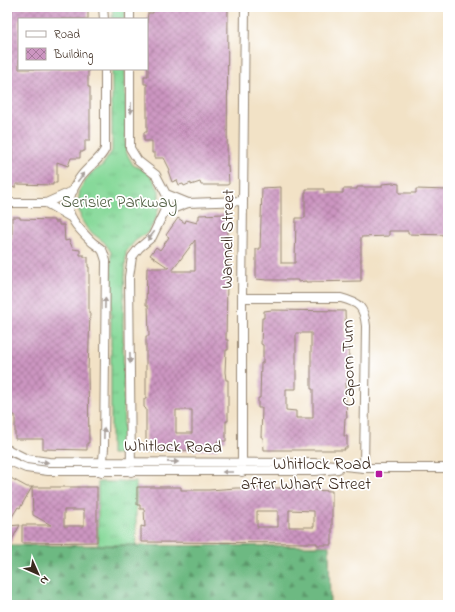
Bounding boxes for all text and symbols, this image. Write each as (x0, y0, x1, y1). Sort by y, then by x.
legend (18, 18, 148, 70)
text: Road (54, 26, 80, 44)
text: Building (53, 46, 93, 65)
one-way arrow (128, 102, 134, 115)
one-way arrow (77, 171, 85, 182)
street label: Wannell Street (215, 189, 241, 289)
park label: Serisier Parkway (61, 190, 177, 216)
one-way arrow (147, 231, 155, 242)
one-way arrow (102, 297, 109, 309)
street label: Caporn Turn (336, 320, 362, 406)
one-way arrow (127, 352, 133, 365)
one-way arrow (101, 426, 107, 439)
street label: Whitlock Road (124, 434, 223, 460)
place label: Whitlock Road after Wharf Street (241, 452, 371, 497)
one-way arrow (37, 458, 49, 465)
one-way arrow (167, 459, 180, 465)
one-way arrow (221, 469, 234, 475)
marker: Whitlock Road after Wharf Street (374, 469, 384, 479)
north arrow (18, 554, 58, 594)
text: N (36, 572, 53, 589)

